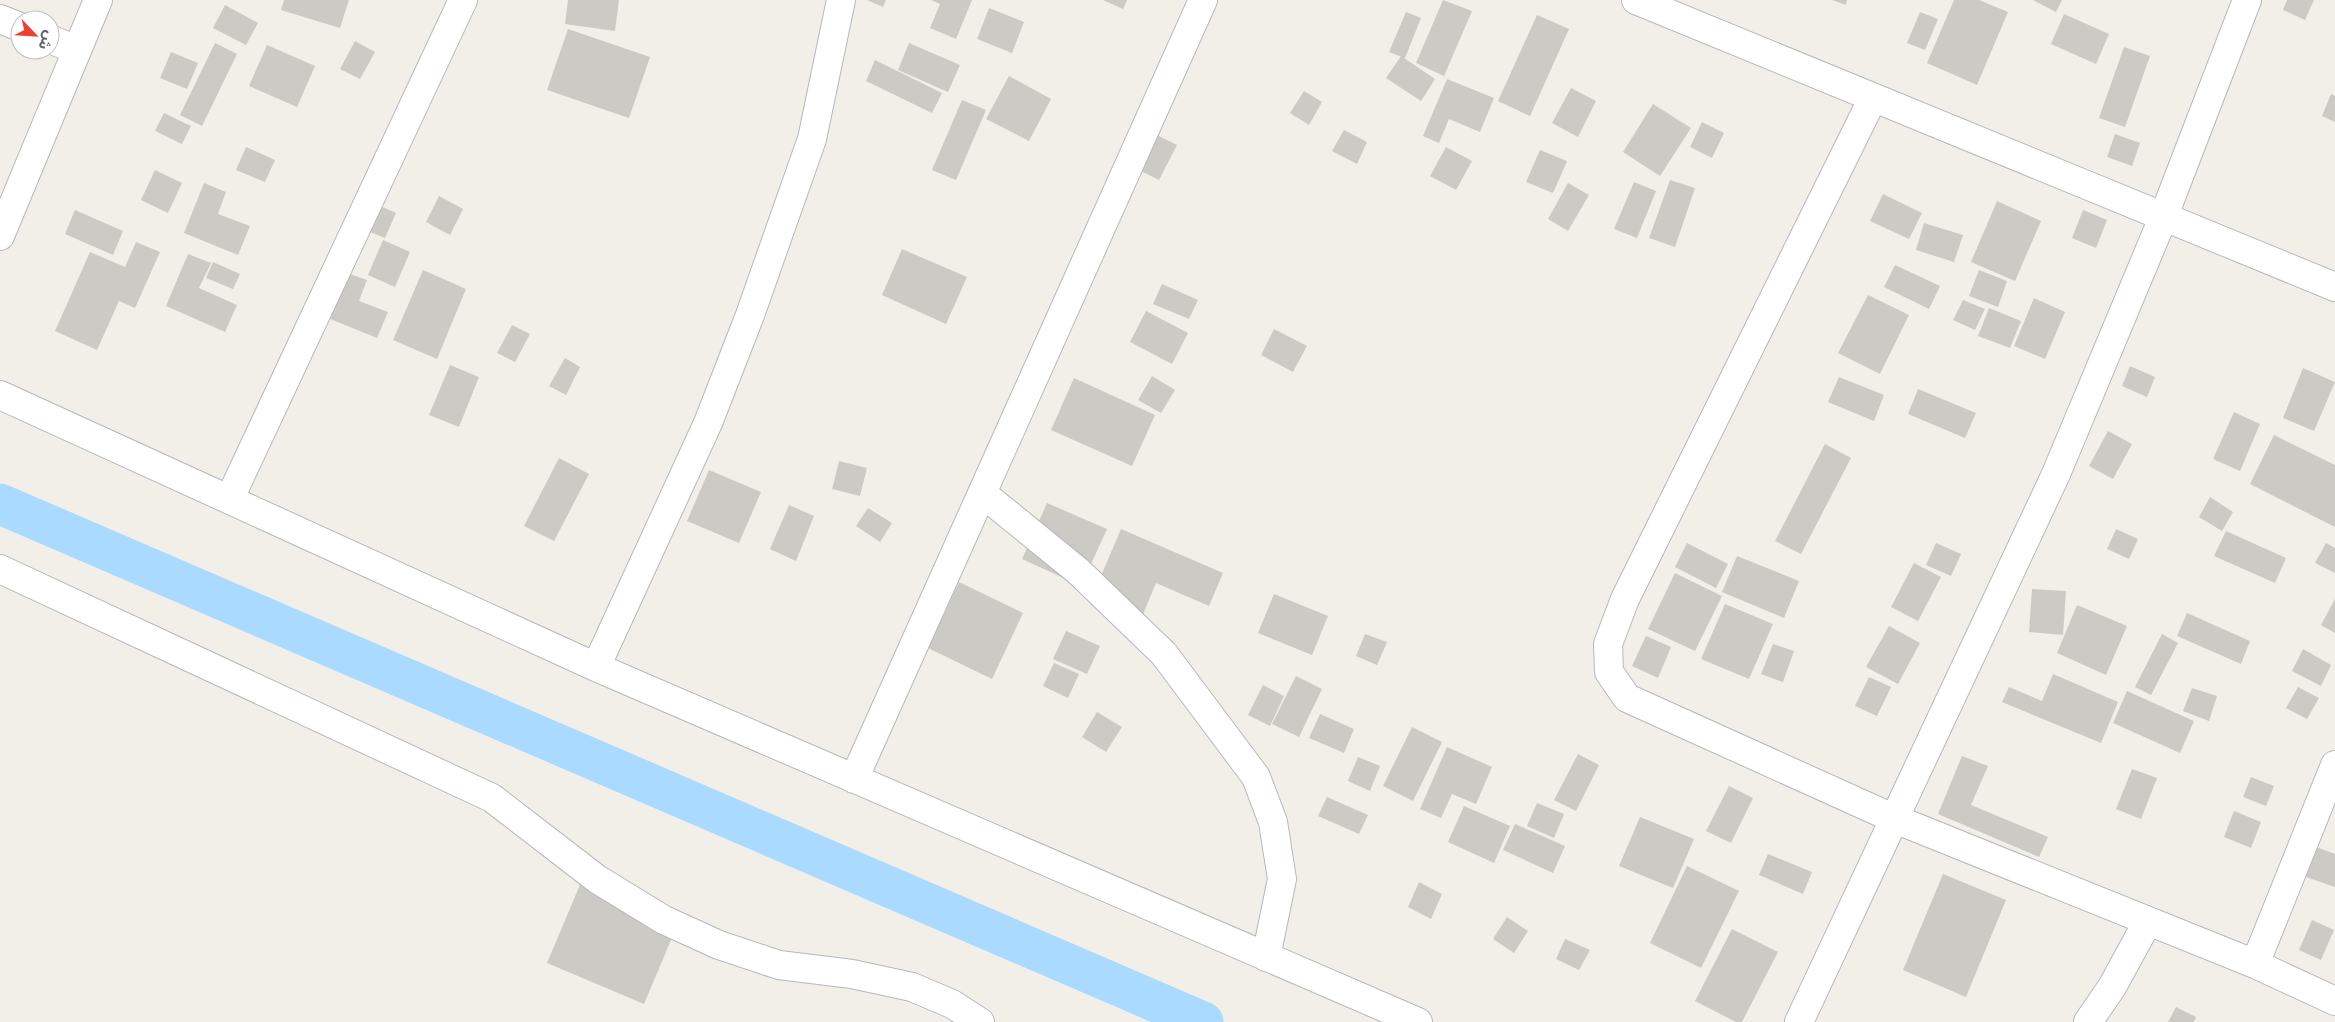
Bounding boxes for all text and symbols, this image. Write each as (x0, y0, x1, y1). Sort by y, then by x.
north arrow (10, 10, 60, 60)
text: ش (35, 28, 58, 53)

